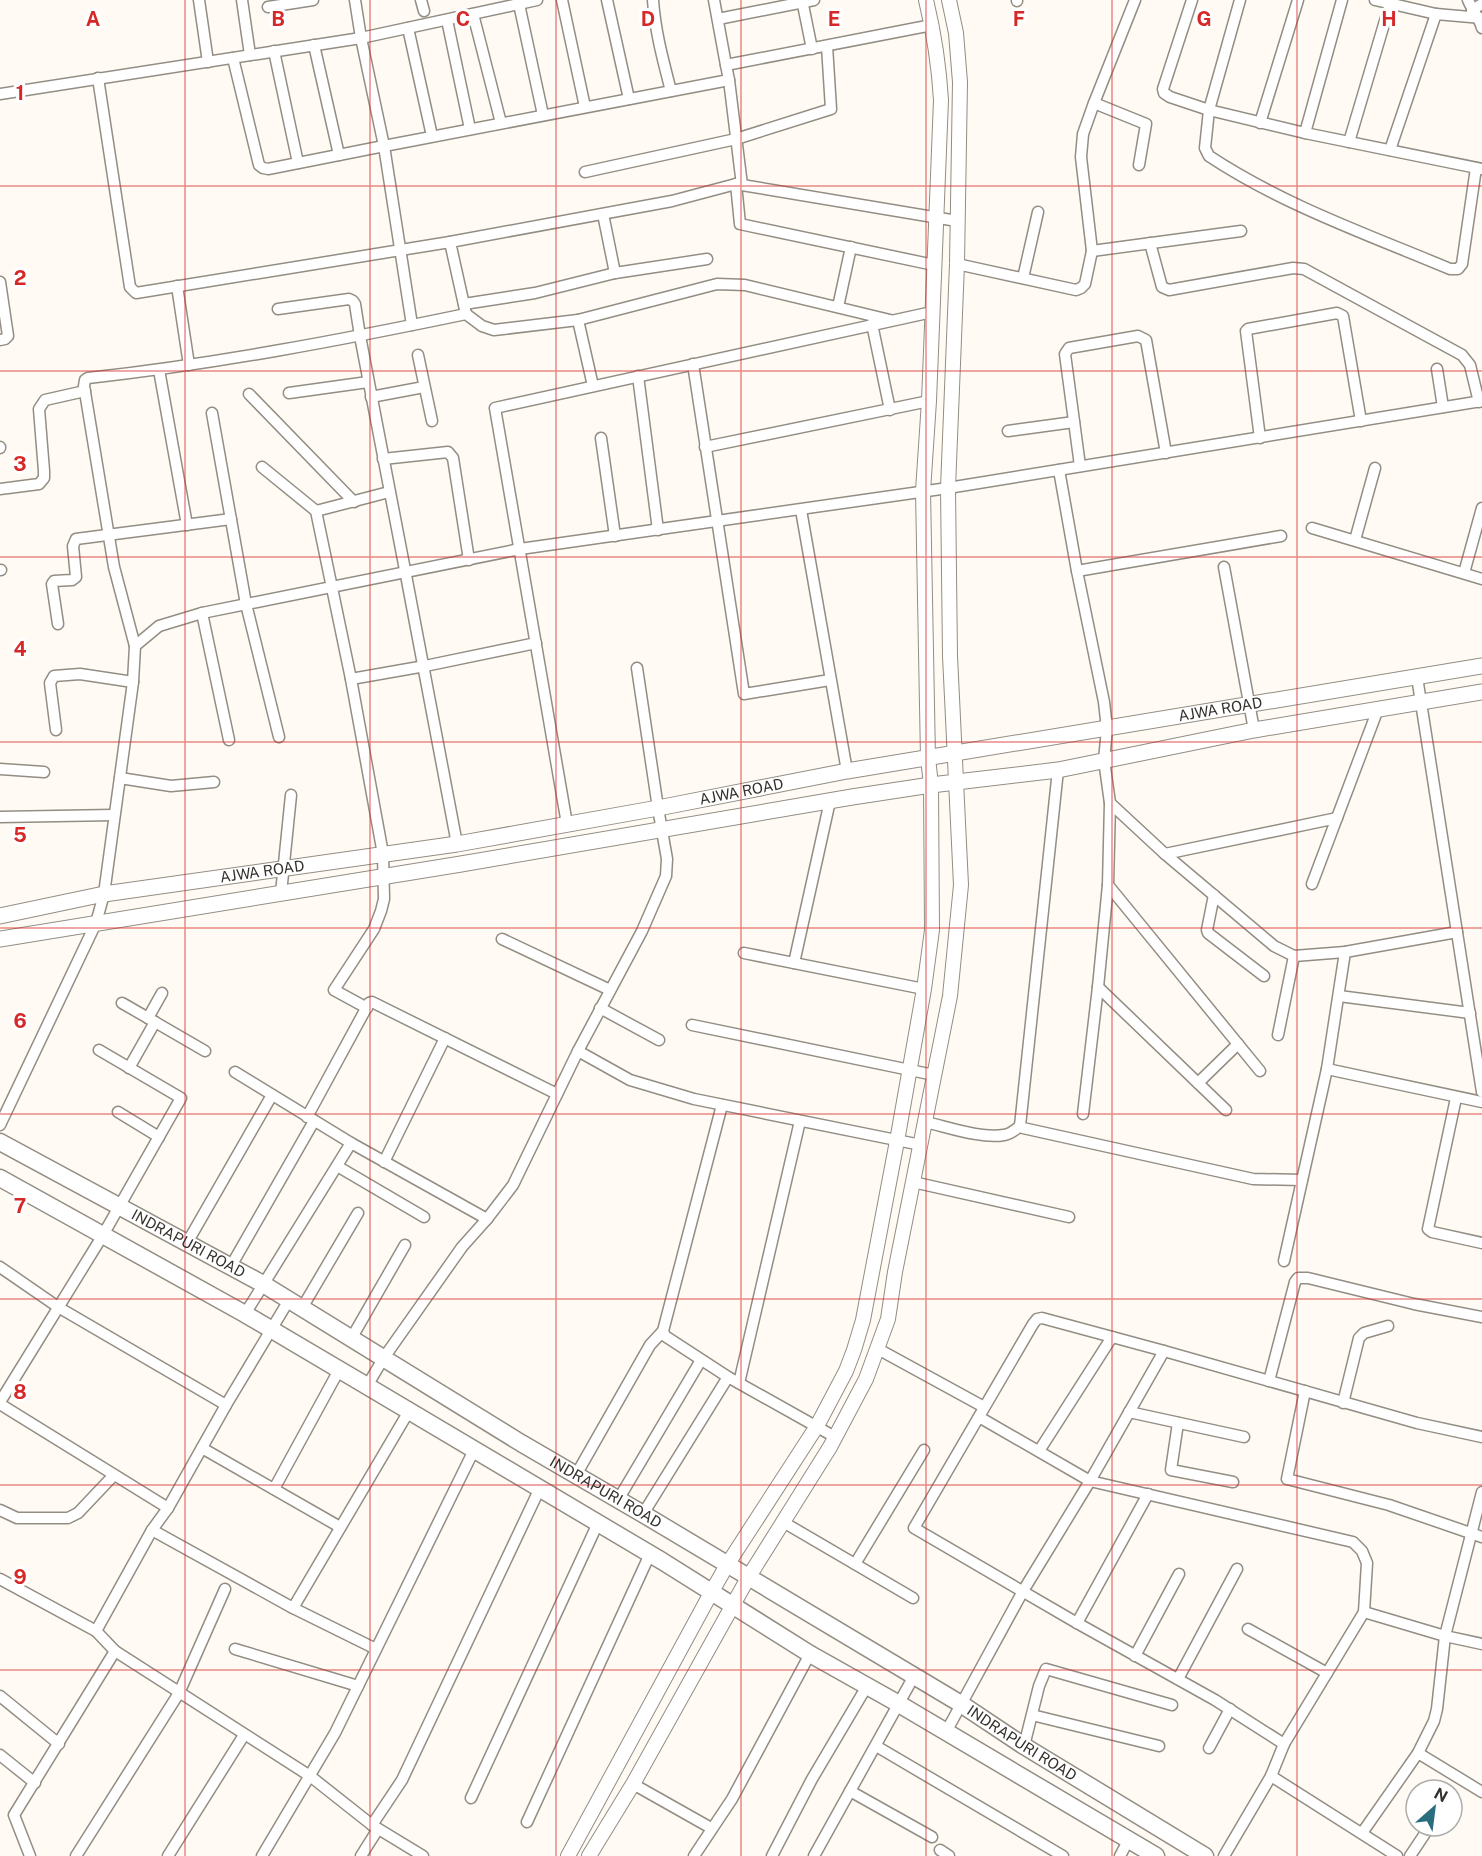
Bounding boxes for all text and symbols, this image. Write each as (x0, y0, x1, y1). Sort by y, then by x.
text: A (86, 7, 100, 31)
text: B (271, 7, 285, 31)
text: C (456, 7, 470, 31)
text: D (641, 7, 655, 31)
text: E (828, 7, 840, 31)
text: F (1013, 7, 1025, 31)
text: G (1196, 7, 1212, 31)
text: H (1381, 7, 1397, 31)
text: 1 (16, 81, 24, 105)
text: 2 (14, 266, 26, 290)
text: 3 (13, 452, 27, 476)
text: 4 (13, 637, 27, 661)
street label: AJWA ROAD (1177, 693, 1264, 724)
street label: AJWA ROAD (698, 775, 785, 808)
text: 5 (13, 823, 27, 847)
street label: AJWA ROAD (219, 857, 305, 885)
text: 6 (13, 1009, 27, 1033)
text: 7 (14, 1194, 26, 1218)
street label: INDRAPURI ROAD (129, 1206, 248, 1281)
text: 8 (13, 1380, 27, 1404)
street label: INDRAPURI ROAD (547, 1453, 665, 1531)
text: 9 (13, 1565, 27, 1589)
street label: INDRAPURI ROAD (964, 1702, 1080, 1784)
north arrow (1404, 1778, 1464, 1838)
text: N (1431, 1784, 1451, 1807)

